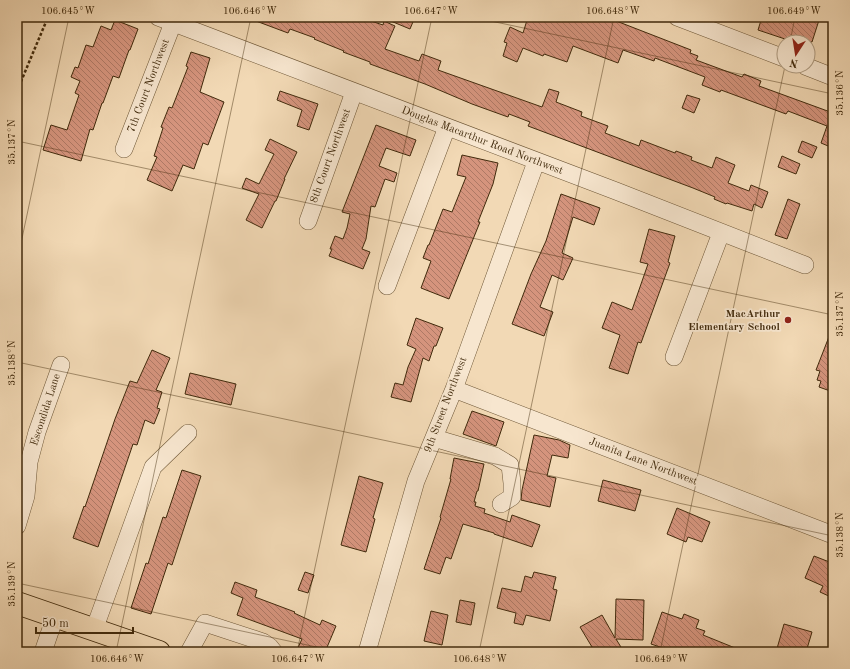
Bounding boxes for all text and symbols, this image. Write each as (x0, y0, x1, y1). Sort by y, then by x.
text: 106.645°W (41, 6, 95, 16)
text: 106.646°W (223, 6, 277, 16)
text: 106.647°W (404, 6, 458, 16)
text: 106.648°W (586, 6, 640, 16)
text: 106.649°W (767, 6, 821, 16)
north arrow (776, 34, 816, 74)
street label: 7th Court Northwest (126, 37, 172, 134)
text: N (788, 56, 799, 69)
text: 35.136°N (835, 70, 845, 116)
street label: Douglas Macarthur Road Northwest (400, 105, 565, 177)
street label: 8th Court Northwest (309, 107, 353, 205)
text: 35.137°N (7, 119, 17, 165)
text: 35.137°N (835, 291, 845, 337)
place label: MacArthur Elementary School (688, 309, 781, 333)
marker: MacArthur Elementary School (783, 315, 793, 325)
text: 35.138°N (7, 340, 17, 386)
street label: 9th Street Northwest (423, 356, 469, 454)
street label: Escondida Lane (29, 372, 63, 448)
street label: Juanita Lane Northwest (587, 436, 699, 488)
text: 35.138°N (835, 512, 845, 558)
text: 35.139°N (7, 561, 17, 607)
scale bar (36, 609, 133, 635)
text: 50 m (42, 617, 69, 630)
text: 106.646°W (90, 654, 144, 664)
text: 106.647°W (271, 654, 325, 664)
text: 106.648°W (453, 654, 507, 664)
text: 106.649°W (634, 654, 688, 664)

